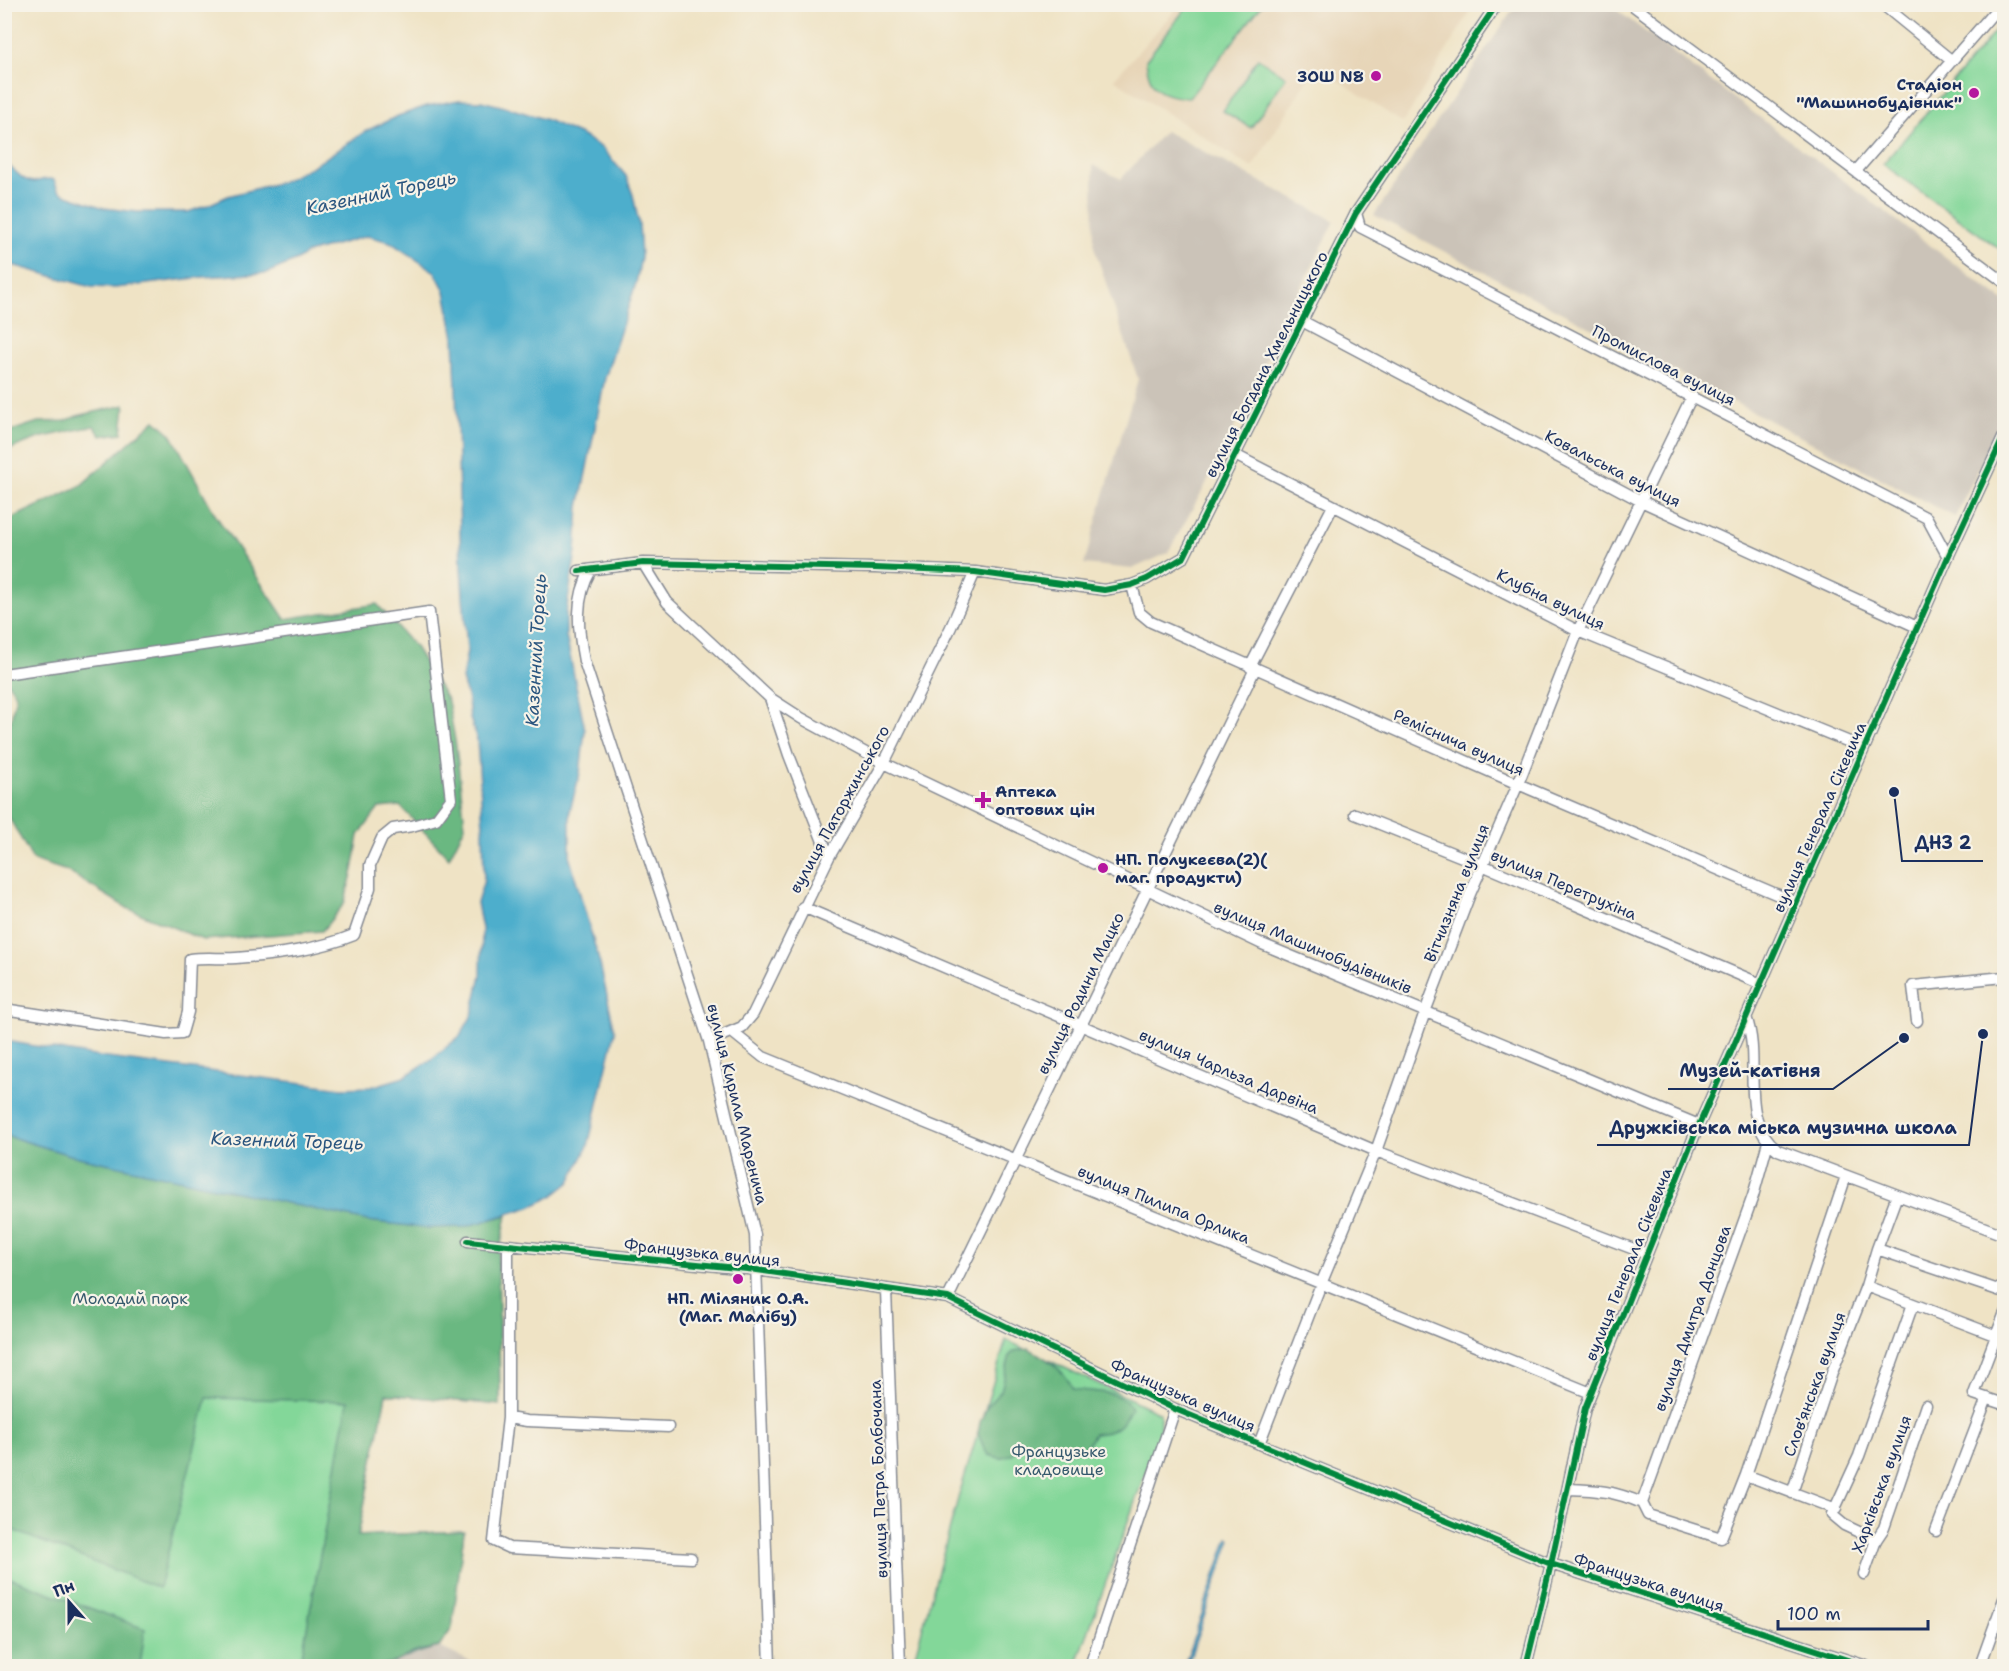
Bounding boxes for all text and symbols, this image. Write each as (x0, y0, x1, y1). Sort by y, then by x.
place label: ЗОШ N8 (1297, 66, 1364, 87)
marker: ЗОШ N8 (1369, 69, 1383, 83)
place label: Стадіон "Машинобудівник" (1796, 74, 1962, 113)
marker: Стадіон "Машинобудівник" (1967, 86, 1981, 100)
water label: Казенний Торець (304, 165, 458, 221)
street label: вулиця Богдана Хмельницького (1200, 248, 1333, 481)
street label: Промислова вулиця (1589, 320, 1739, 411)
street label: Ковальська вулиця (1541, 425, 1684, 512)
street label: Клубна вулиця (1493, 564, 1608, 635)
water label: Казенний Торець (520, 573, 552, 727)
street label: Реміснича вулиця (1390, 704, 1528, 781)
street label: вулиця Генерала Сікевича (1768, 719, 1871, 916)
street label: вулиця Паторжинського (785, 722, 894, 897)
place label: Аптека оптових цін (995, 781, 1095, 820)
marker: Аптека оптових цін (976, 793, 990, 807)
street label: Вітчизняна вулиця (1419, 821, 1494, 965)
callout: ДНЗ 2 (1902, 825, 1983, 861)
text: ДНЗ 2 (1915, 831, 1972, 855)
street label: вулиця Перетрухіна (1488, 844, 1640, 925)
place label: НП. Полукеєва(2)( маг. продукти) (1115, 849, 1268, 888)
marker: НП. Полукеєва(2)( маг. продукти) (1096, 861, 1110, 875)
street label: вулиця Машинобудівників (1211, 896, 1415, 999)
street label: вулиця Родини Мацко (1032, 909, 1129, 1078)
street label: вулиця Кирила Маренича (702, 1001, 773, 1207)
street label: вулиця Чарльза Дарвіна (1136, 1024, 1322, 1119)
callout: Музей-катівня (1668, 1053, 1833, 1089)
text: Музей-катівня (1679, 1059, 1821, 1083)
callout: Дружківська міська музична школа (1597, 1109, 1969, 1145)
text: Дружківська міська музична школа (1609, 1116, 1958, 1140)
water label: Казенний Торець (210, 1126, 364, 1156)
street label: вулиця Пилипа Орлика (1075, 1160, 1253, 1249)
street label: вулиця Генерала Сікевича (1580, 1165, 1677, 1364)
street label: вулиця Дмитра Донцова (1649, 1222, 1736, 1414)
street label: Французька вулиця (623, 1234, 781, 1271)
marker: НП. Міляник О.А. (Маг. Малібу) (731, 1272, 745, 1286)
park label: Молодий парк (72, 1288, 188, 1309)
place label: НП. Міляник О.А. (Маг. Малібу) (667, 1288, 809, 1327)
street label: Слов'янська вулиця (1779, 1309, 1850, 1459)
street label: Французька вулиця (1107, 1354, 1259, 1437)
street label: вулиця Петра Болбочана (865, 1379, 892, 1579)
street label: Харківська вулиця (1847, 1412, 1916, 1556)
park label: Французьке кладовище (1012, 1441, 1106, 1480)
street label: Французька вулиця (1571, 1548, 1727, 1617)
north arrow (39, 1572, 99, 1632)
text: Пн (50, 1575, 77, 1602)
scale bar (1778, 1593, 1928, 1631)
text: 100 m (1787, 1602, 1841, 1626)

